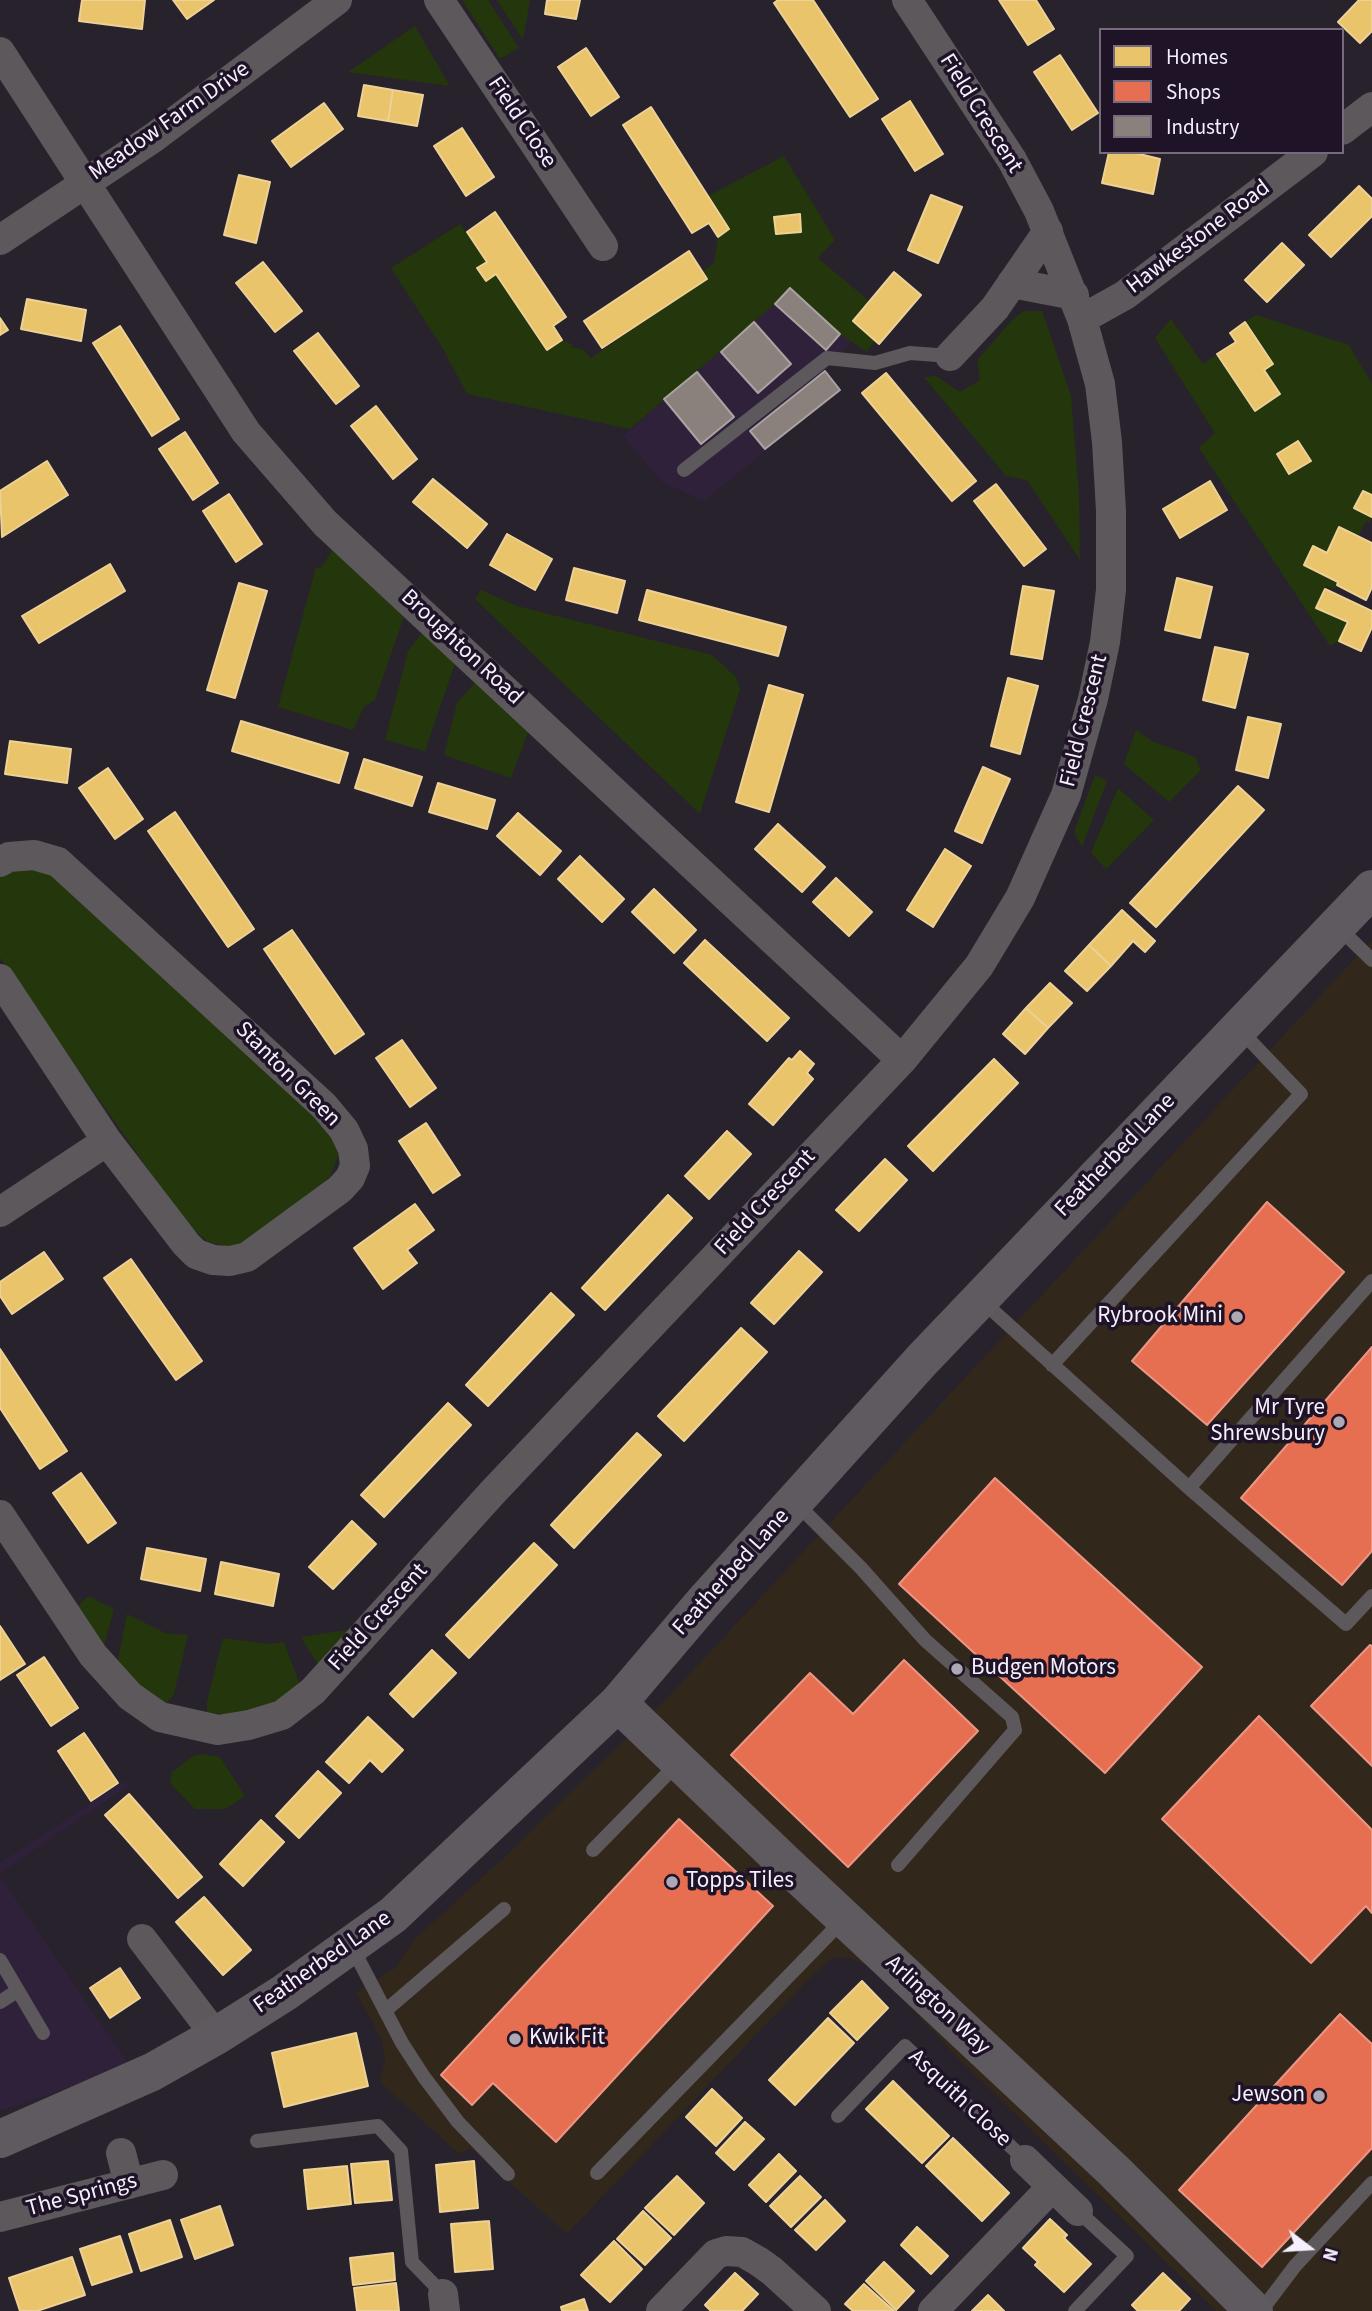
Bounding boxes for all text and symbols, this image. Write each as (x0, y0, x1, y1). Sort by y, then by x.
legend (1099, 28, 1344, 154)
text: Homes (1166, 42, 1228, 72)
street label: Field Crescent (932, 49, 1028, 179)
street label: Meadow Farm Drive (85, 56, 255, 188)
street label: Field Close (480, 72, 562, 174)
text: Shops (1166, 77, 1220, 107)
text: Industry (1166, 112, 1239, 142)
street label: Hawkestone Road (1122, 175, 1276, 301)
street label: Broughton Road (394, 584, 528, 712)
street label: Field Crescent (1055, 652, 1115, 790)
street label: Stanton Green (229, 1017, 345, 1133)
street label: Featherbed Lane (1050, 1088, 1182, 1224)
street label: Field Crescent (710, 1144, 822, 1262)
place label: Rybrook Mini (1097, 1303, 1223, 1331)
marker: Rybrook Mini (1229, 1309, 1245, 1325)
place label: Mr Tyre Shrewsbury (1210, 1395, 1325, 1449)
marker: Mr Tyre Shrewsbury (1331, 1414, 1347, 1430)
street label: Featherbed Lane (668, 1504, 796, 1642)
street label: Field Crescent (323, 1558, 435, 1678)
place label: Budgen Motors (971, 1655, 1116, 1683)
marker: Budgen Motors (949, 1661, 965, 1677)
place label: Topps Tiles (686, 1868, 794, 1896)
marker: Topps Tiles (664, 1874, 680, 1890)
street label: Featherbed Lane (249, 1905, 397, 2021)
street label: Arlington Way (879, 1950, 995, 2062)
place label: Kwik Fit (529, 2025, 605, 2053)
marker: Kwik Fit (507, 2031, 523, 2047)
street label: Asquith Close (902, 2044, 1016, 2154)
place label: Jewson (1231, 2082, 1305, 2110)
marker: Jewson (1311, 2088, 1327, 2104)
street label: The Springs (24, 2168, 140, 2224)
north arrow (1274, 2213, 1344, 2283)
text: N (1315, 2244, 1344, 2264)

